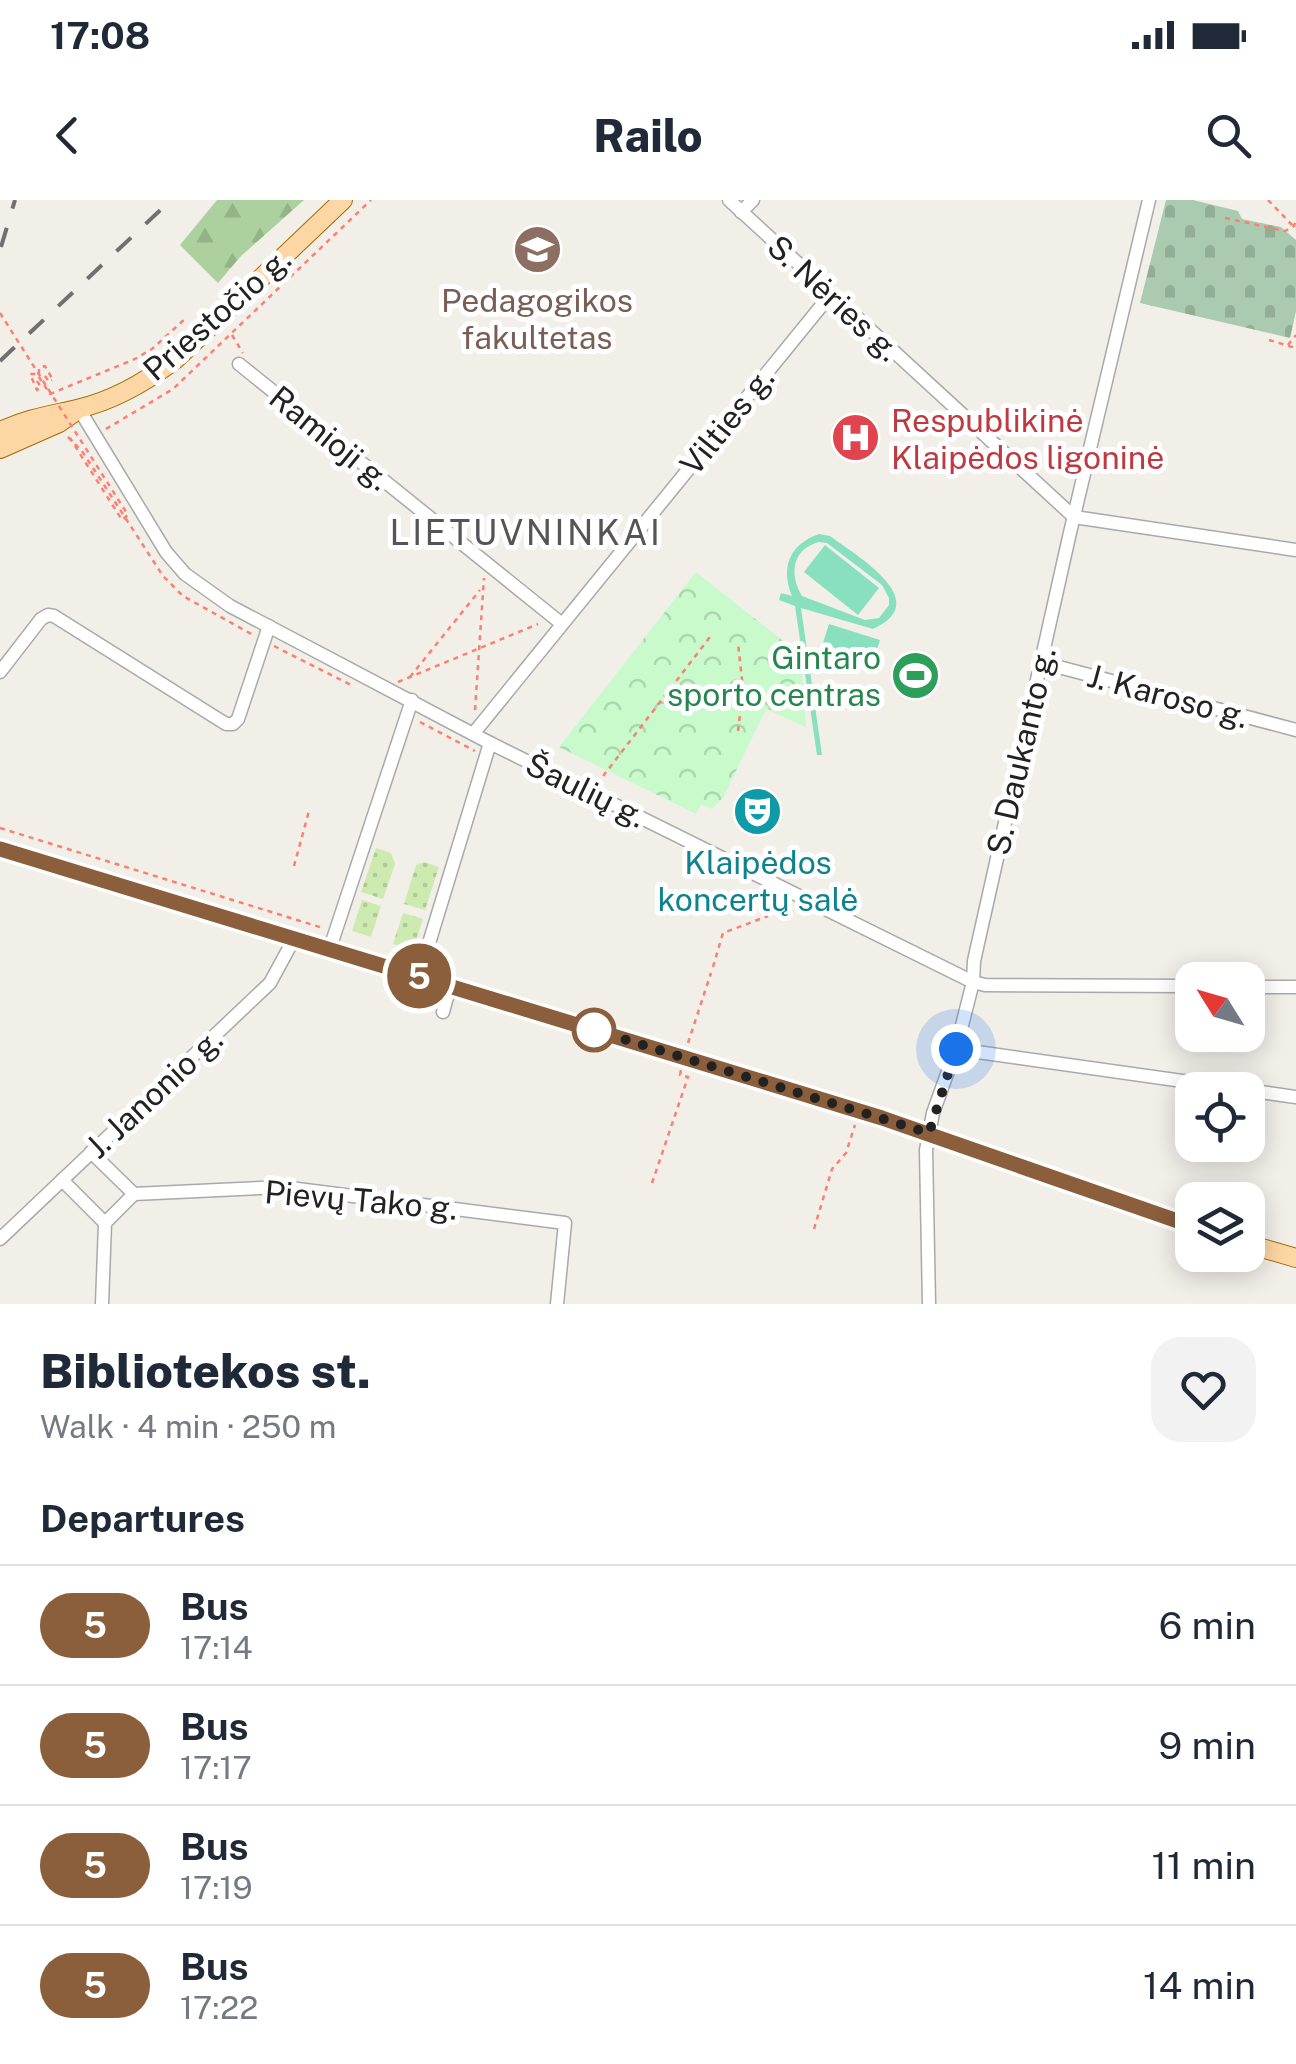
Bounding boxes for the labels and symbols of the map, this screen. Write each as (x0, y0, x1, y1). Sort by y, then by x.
school or university icon: Pedagogikos fakultetas (511, 224, 563, 276)
street label: S. Nėries g. (760, 228, 908, 368)
street label: Priestočio g. (136, 240, 298, 388)
place label: Pedagogikos fakultetas (441, 282, 633, 356)
street label: Vilties g. (673, 360, 781, 482)
street label: Ramioji g. (262, 378, 398, 498)
place label: Respublikinė Klaipėdos ligoninė (891, 402, 1164, 476)
hospital icon: Respublikinė Klaipėdos ligoninė (830, 412, 882, 464)
district label: LIETUVNINKAI (389, 512, 663, 553)
place label: Gintaro sporto centras (667, 639, 881, 713)
street label: S. Daukanto g. (979, 644, 1063, 858)
sports icon: Gintaro sporto centras (890, 649, 942, 701)
street label: J. Karoso g. (1083, 657, 1253, 735)
street label: Šaulių g. (520, 745, 652, 835)
theatre icon: Klaipėdos koncertų salė (732, 786, 784, 838)
place label: Klaipėdos koncertų salė (658, 844, 858, 918)
line badge: 5 (386, 944, 452, 1008)
north arrow (1175, 962, 1265, 1052)
unlabelled marker (573, 1009, 615, 1051)
street label: J. Janonio g. (78, 1021, 230, 1165)
your location (931, 1024, 981, 1074)
street label: Pievų Tako g. (263, 1173, 459, 1227)

